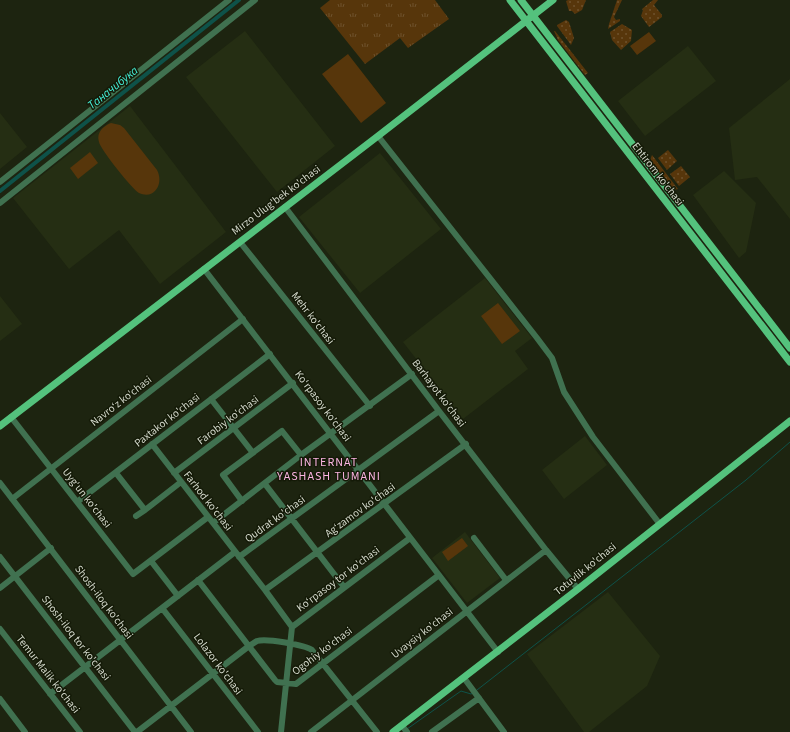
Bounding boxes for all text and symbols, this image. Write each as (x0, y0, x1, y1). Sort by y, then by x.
water label: Таначибука (84, 62, 142, 114)
street label: Ehtirom ko'chasi (629, 139, 687, 209)
street label: Mirzo Ulug'bek ko'chasi (228, 162, 324, 238)
street label: Mehr ko'chasi (288, 289, 338, 347)
street label: Barhayot ko'chasi (409, 356, 469, 430)
street label: Ko‘rpasoy ko'chasi (291, 367, 355, 445)
street label: Navro‘z ko'chasi (87, 372, 155, 430)
street label: Paxtakor ko'chasi (131, 390, 203, 450)
street label: Farobiy ko'chasi (194, 392, 262, 448)
district label: INTERNAT YASHASH TUMANI (276, 454, 381, 485)
street label: Uyg‘un ko'chasi (59, 465, 115, 531)
street label: Farhod ko'chasi (180, 468, 236, 534)
street label: Ag‘zamov ko'chasi (322, 479, 398, 541)
street label: Qudrat ko'chasi (242, 492, 308, 546)
street label: Totuvlik ko'chasi (551, 539, 619, 599)
street label: Ko‘rpasoy tor ko'chasi (293, 543, 383, 615)
street label: Shosh-iloq ko'chasi (71, 562, 137, 642)
street label: Shosh-iloq tor ko'chasi (38, 592, 114, 684)
street label: Uvaysiy ko'chasi (388, 604, 456, 662)
street label: Ogohiy ko'chasi (289, 623, 355, 679)
street label: Lolazor ko'chasi (190, 630, 246, 698)
street label: Temur Malik ko'chasi (13, 632, 83, 716)

